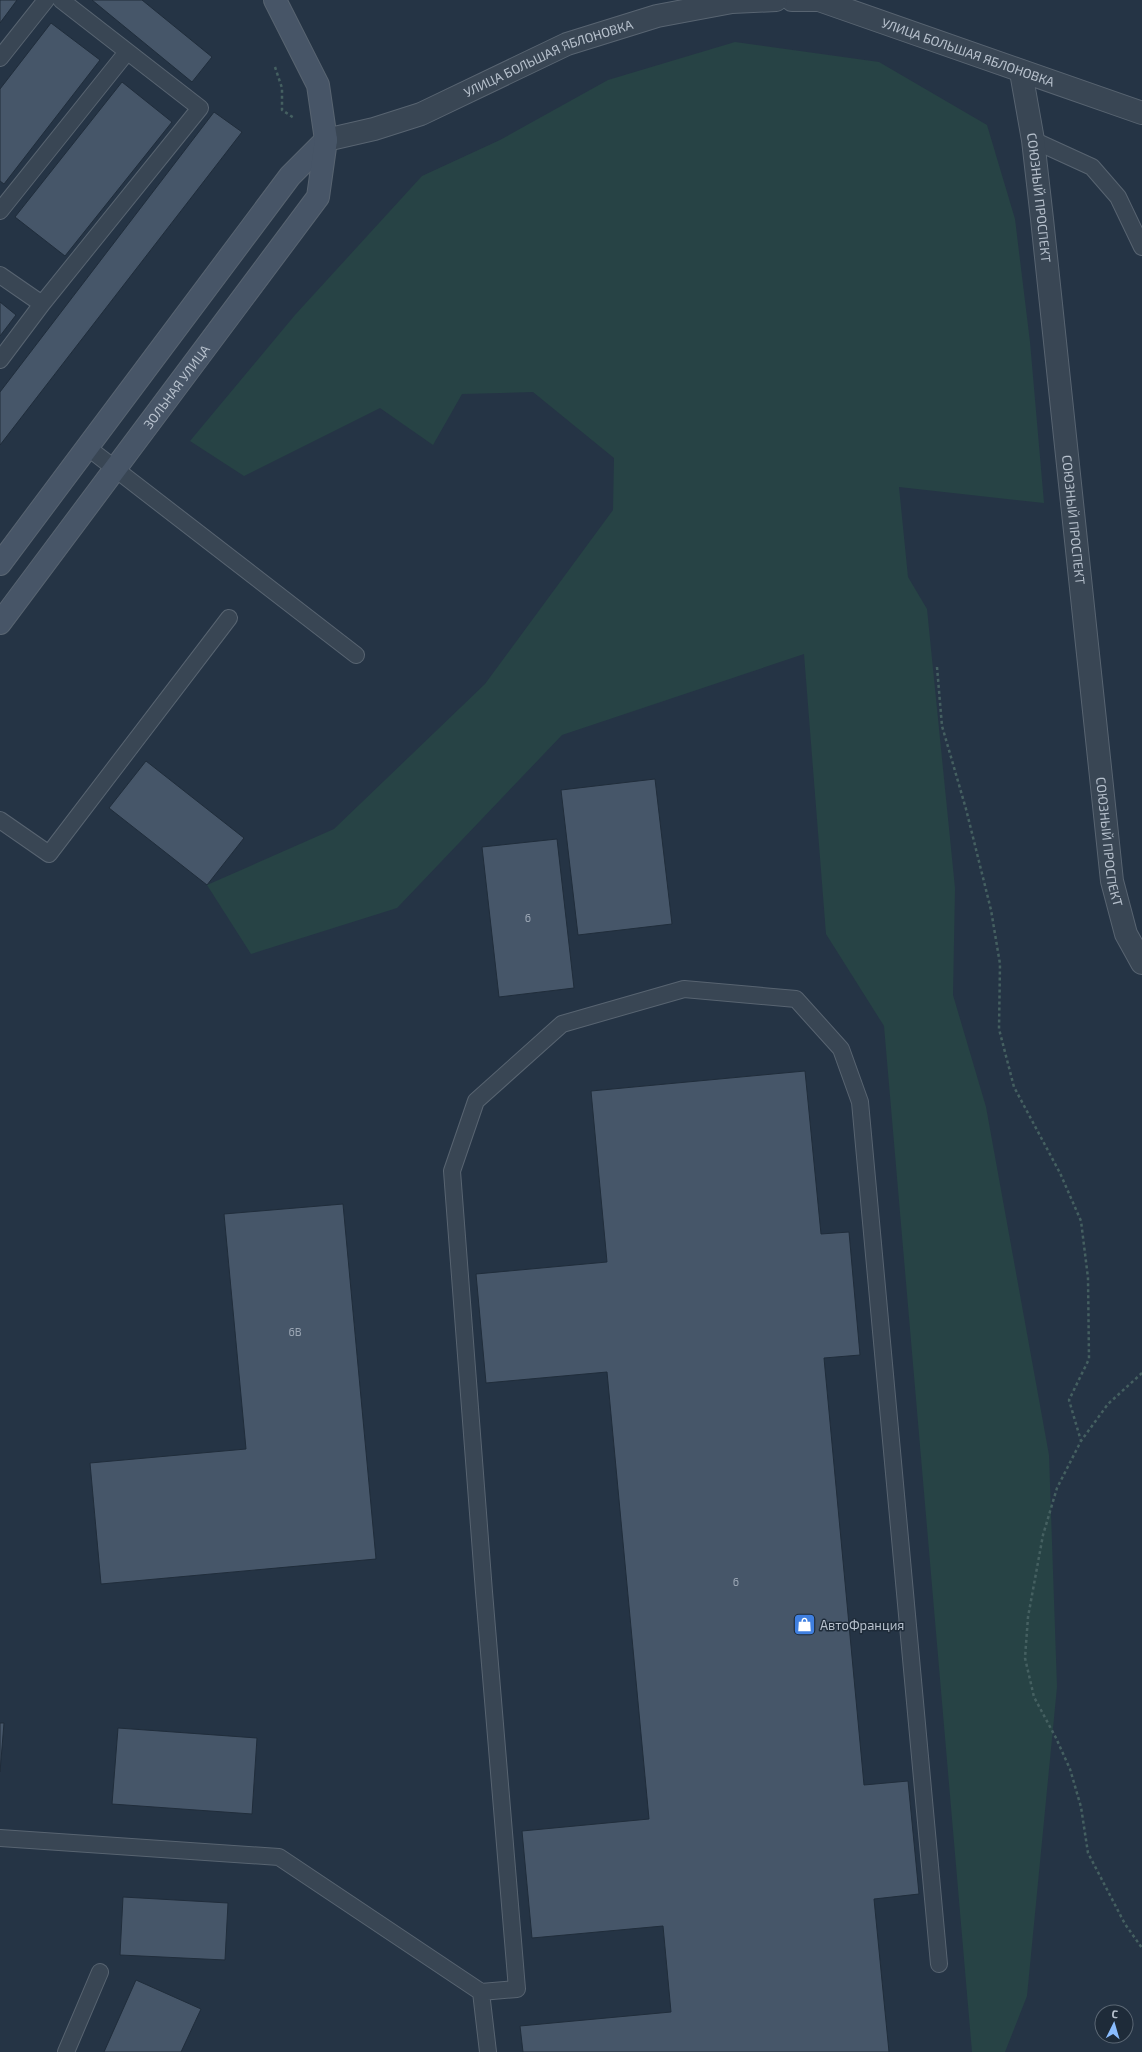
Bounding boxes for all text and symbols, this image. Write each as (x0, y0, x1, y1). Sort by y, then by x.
street label: УЛИЦА БОЛЬШАЯ ЯБЛОНОВКА (880, 15, 1057, 90)
street label: УЛИЦА БОЛЬШАЯ ЯБЛОНОВКА (461, 16, 635, 100)
street label: СОЮЗНЫЙ ПРОСПЕКТ (1024, 131, 1055, 264)
street label: ЗОЛЬНАЯ УЛИЦА (140, 341, 213, 432)
street label: СОЮЗНЫЙ ПРОСПЕКТ (1059, 454, 1089, 586)
street label: СОЮЗНЫЙ ПРОСПЕКТ (1093, 776, 1126, 909)
house number: 6 (525, 911, 531, 924)
house number: 6В (288, 1325, 302, 1338)
house number: 6 (733, 1575, 739, 1588)
shop icon: АвтоФранция (791, 1612, 817, 1638)
place label: АвтоФранция (820, 1617, 904, 1633)
north arrow (1094, 2004, 1134, 2044)
text: С (1111, 2007, 1119, 2020)

